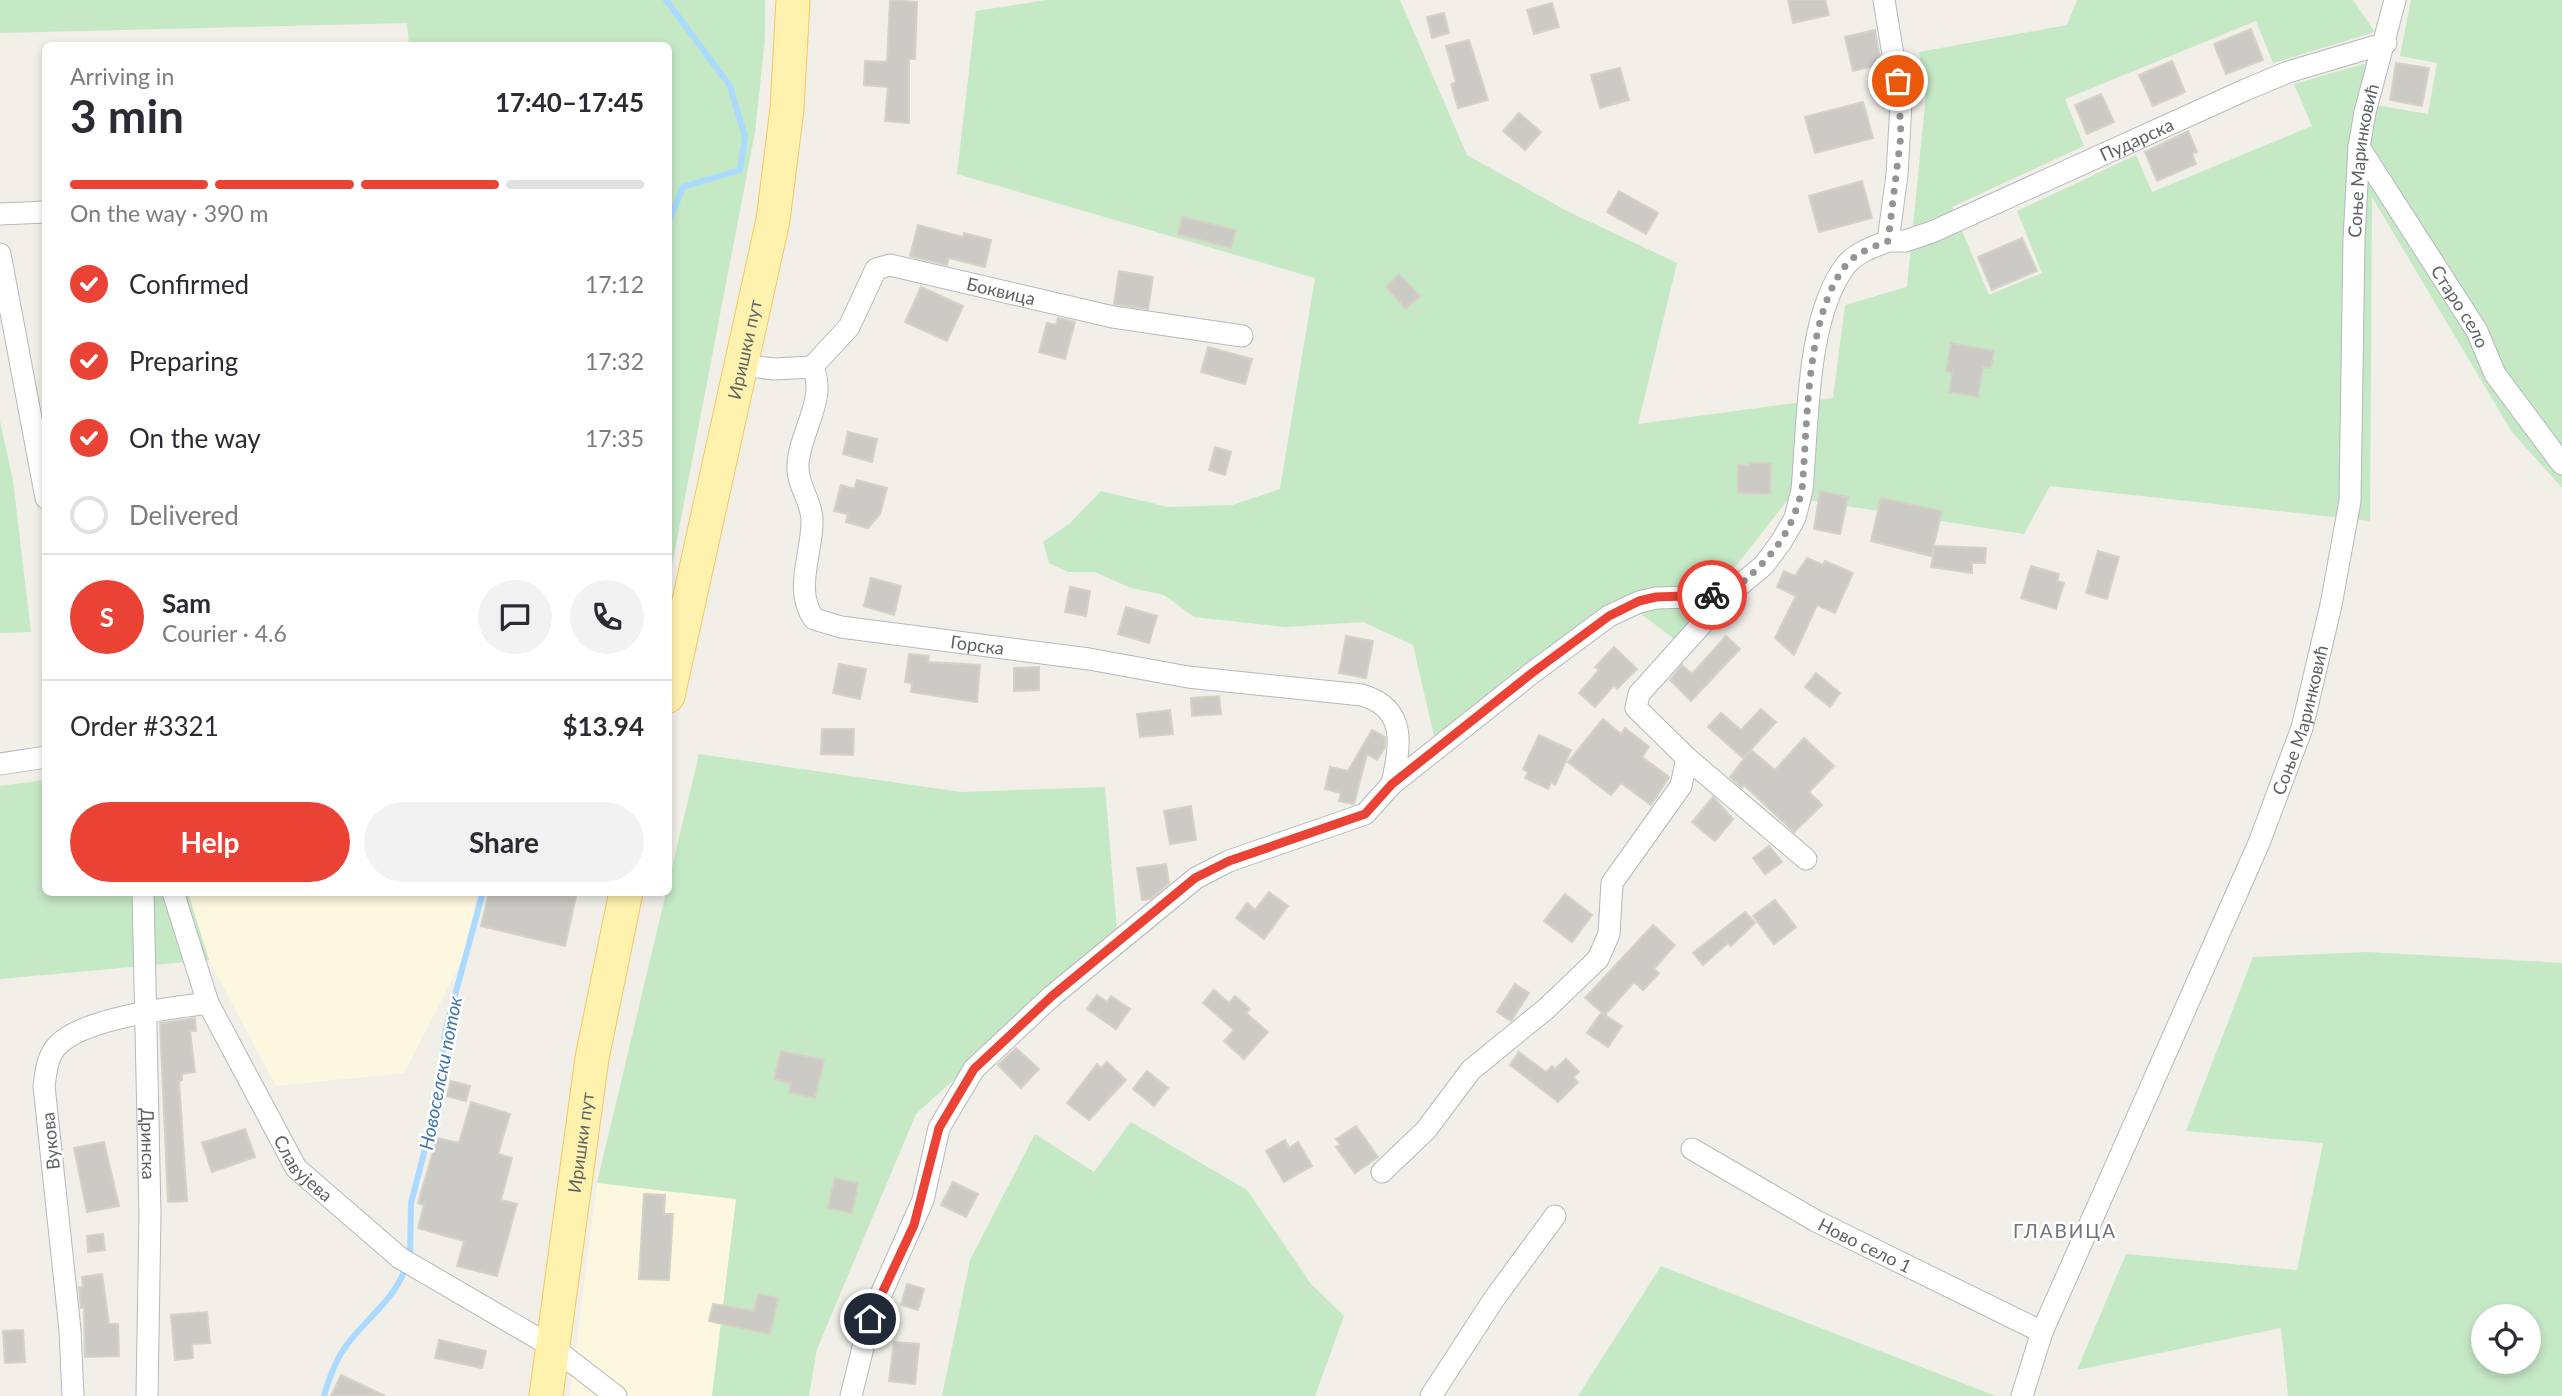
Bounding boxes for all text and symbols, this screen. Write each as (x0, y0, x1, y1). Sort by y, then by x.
pin (1868, 51, 1928, 111)
text: Arriving in (70, 62, 174, 90)
icon: bag (1879, 62, 1917, 100)
street label: Соње Маринковић (2343, 81, 2383, 238)
text: 17:40–17:45 (495, 86, 644, 118)
text: 3 min (70, 88, 184, 143)
street label: Пударска (2096, 113, 2177, 165)
text: On the way · 390 m (70, 199, 269, 227)
street label: Старо село (2427, 261, 2494, 351)
icon: check (70, 265, 108, 303)
text: Confirmed (129, 268, 249, 300)
text: 17:12 (585, 270, 644, 298)
street label: Боквица (965, 272, 1037, 310)
street label: Иришки пут (723, 297, 766, 401)
icon: check (70, 342, 108, 380)
text: Preparing (129, 345, 238, 377)
text: 17:32 (585, 347, 644, 375)
icon: check (70, 419, 108, 457)
text: On the way (129, 422, 261, 454)
text: 17:35 (585, 424, 644, 452)
text: Delivered (129, 499, 239, 531)
courier (1677, 560, 1747, 630)
icon: bike (1693, 576, 1731, 614)
button: chat (478, 580, 552, 654)
button: phone (570, 580, 644, 654)
text: Sam (162, 587, 211, 619)
text: S (100, 601, 114, 633)
text: Courier · 4.6 (162, 619, 287, 647)
street label: Горска (949, 630, 1005, 659)
street label: Соње Маринковић (2267, 643, 2332, 798)
text: Order #3321 (70, 710, 219, 742)
text: $13.94 (562, 710, 644, 742)
button: Help (70, 802, 350, 882)
button: Share (364, 802, 644, 882)
water label: Новоселски поток (414, 993, 466, 1152)
street label: Иришки пут (563, 1090, 598, 1194)
street label: Дринска (137, 1108, 160, 1180)
street label: Вукова (36, 1111, 64, 1171)
street label: Славујева (269, 1131, 337, 1206)
street label: Ново село 1 (1815, 1213, 1915, 1277)
district label: ГЛАВИЦА (2013, 1219, 2117, 1242)
pin (840, 1289, 900, 1349)
icon: home (851, 1300, 889, 1338)
map controls (2471, 1304, 2541, 1374)
button: locate (2471, 1304, 2541, 1374)

